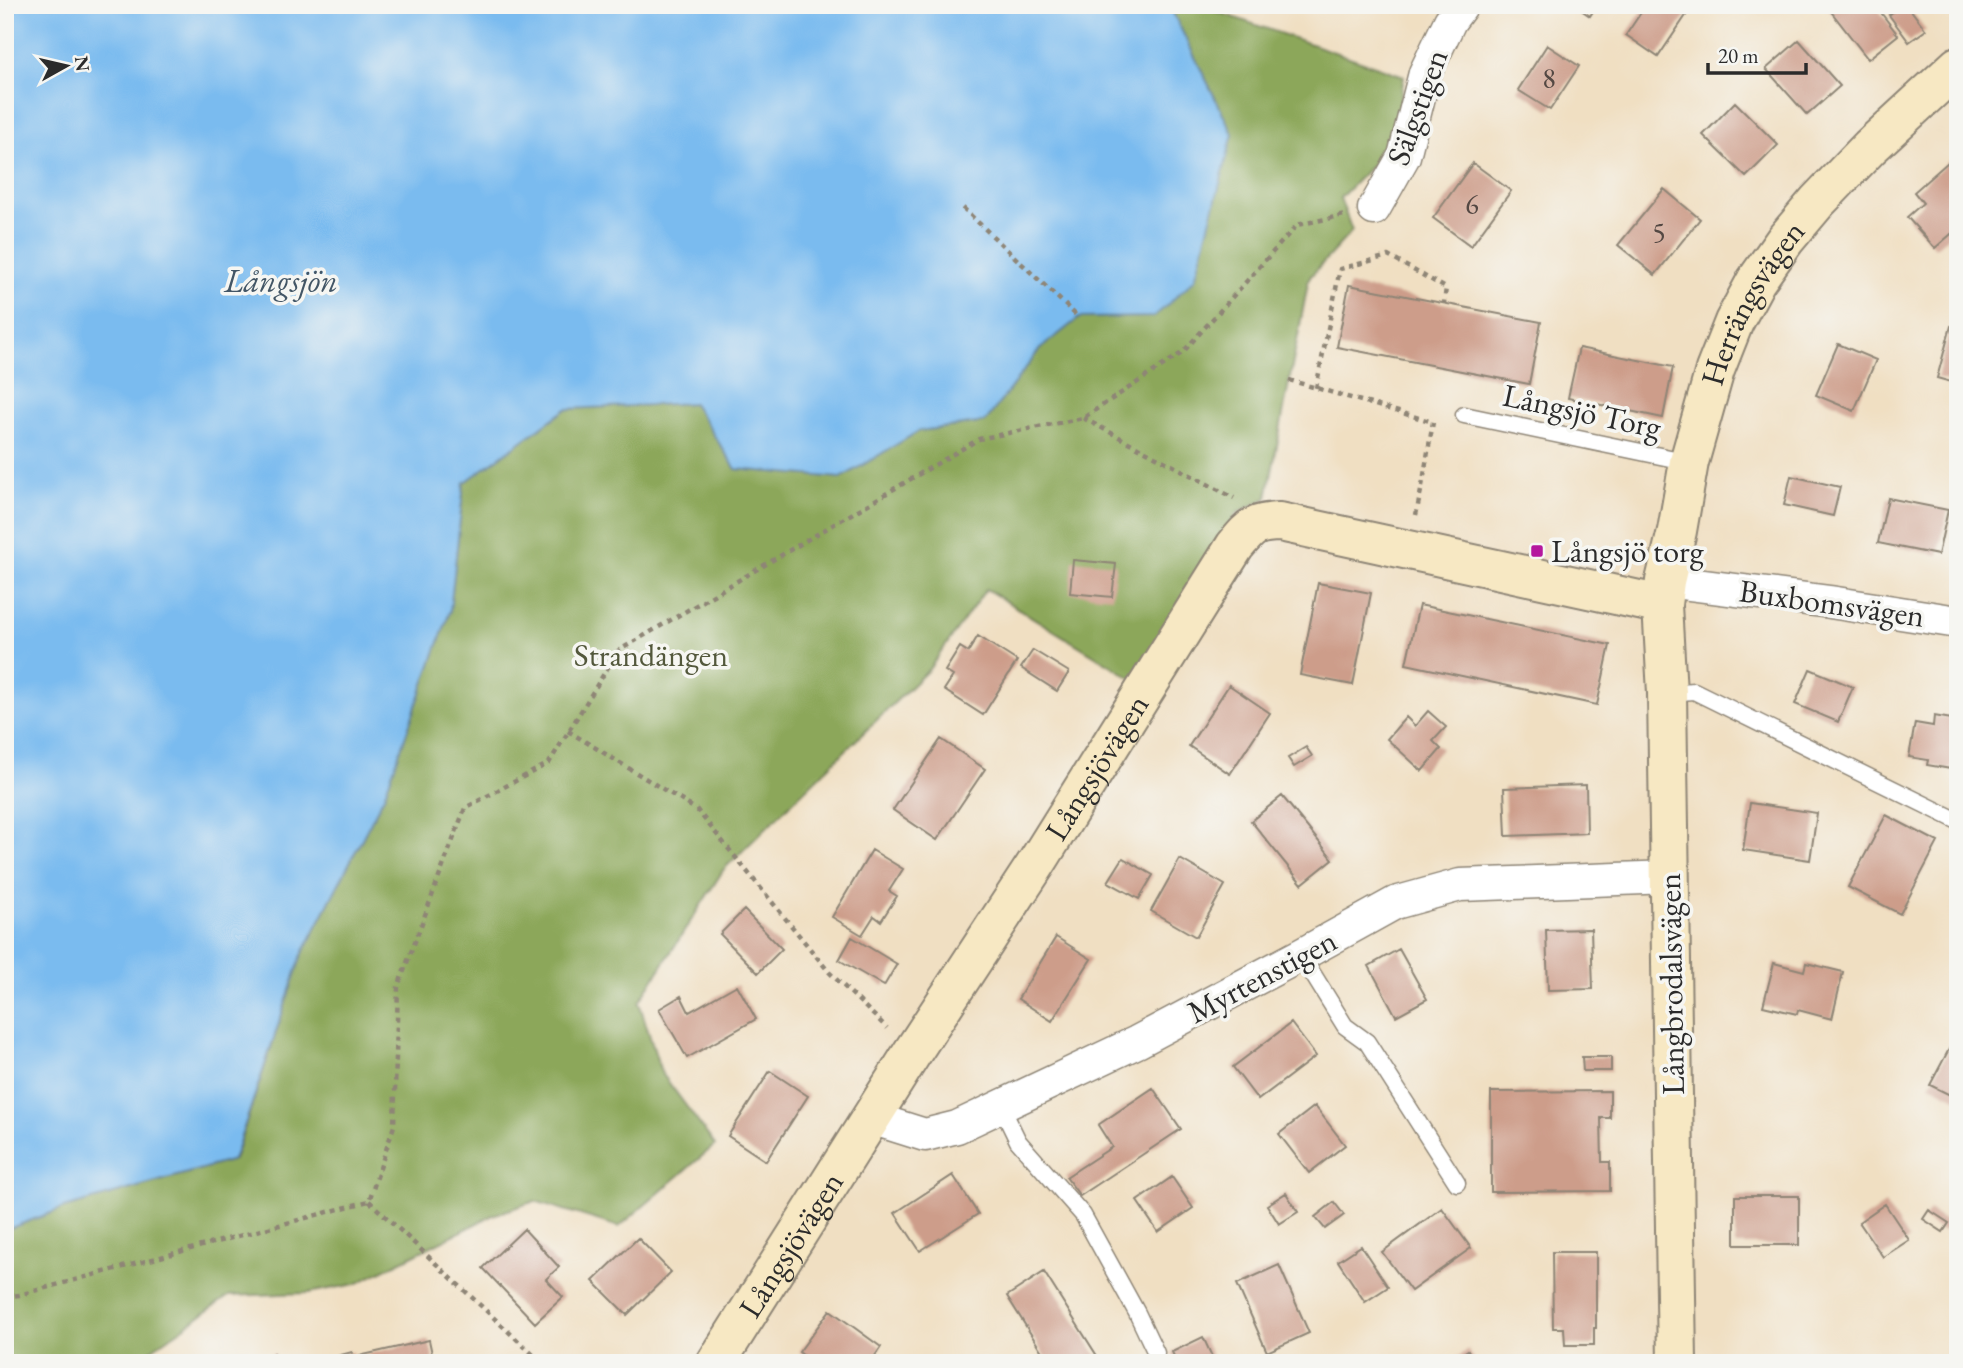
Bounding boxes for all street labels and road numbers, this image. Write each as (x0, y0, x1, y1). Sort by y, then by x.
street label: Sälgstigen (1377, 43, 1457, 171)
street label: Herrängsvägen (1691, 211, 1814, 390)
street label: Långsjö Torg (1499, 374, 1666, 448)
street label: Buxbomsvägen (1737, 569, 1927, 637)
street label: Långsjövägen (1035, 686, 1158, 848)
street label: Långbrodalsvägen (1648, 873, 1694, 1095)
street label: Myrtenstigen (1180, 919, 1344, 1033)
street label: Långsjövägen (729, 1164, 853, 1326)

